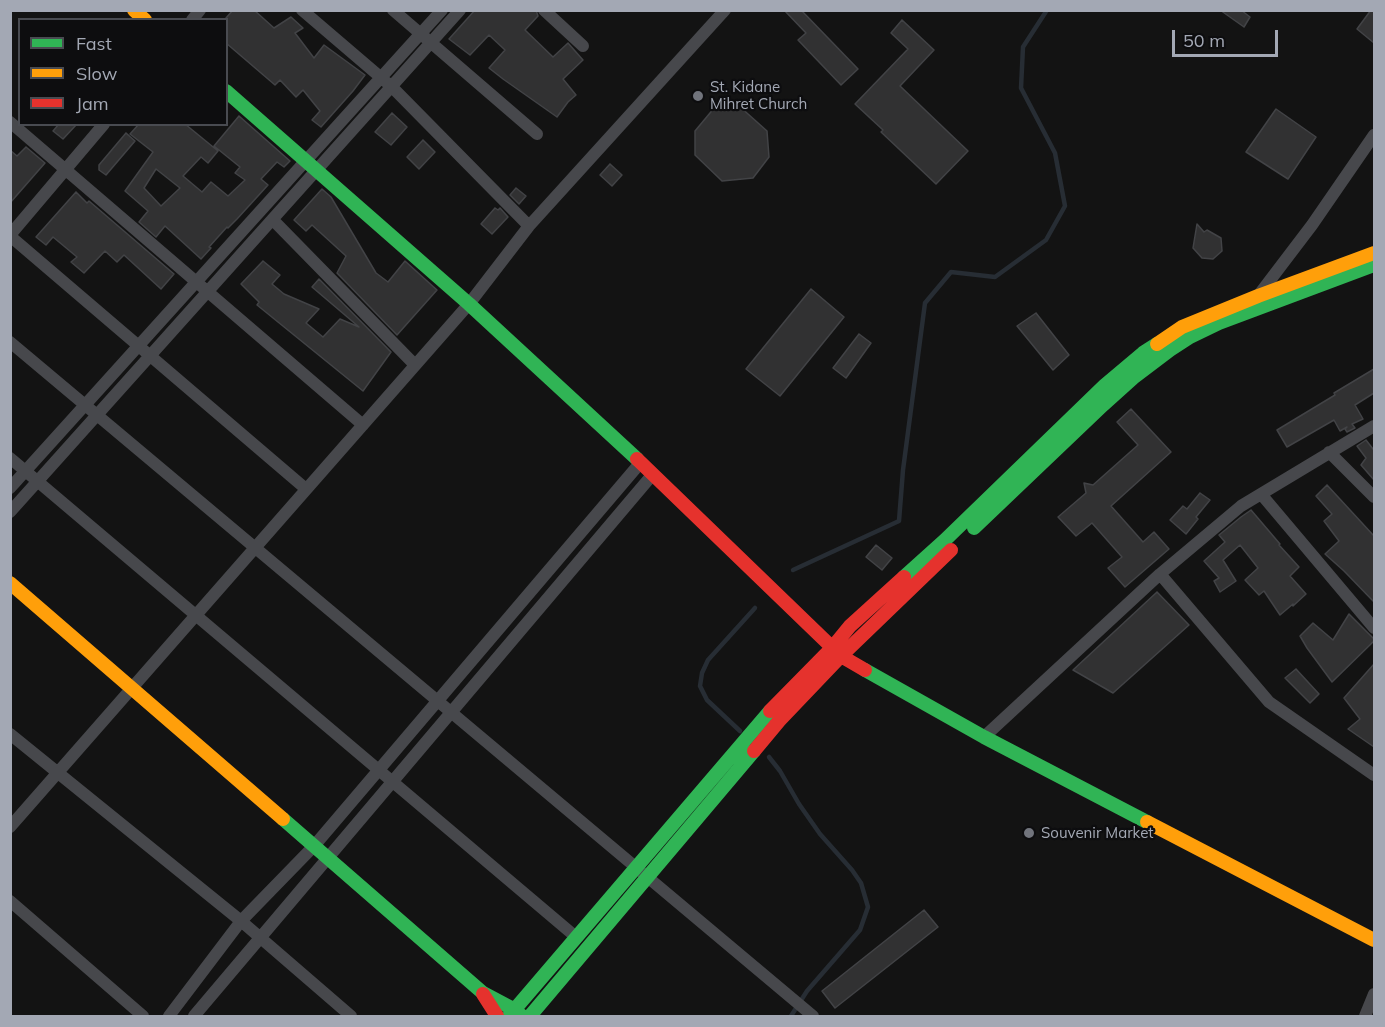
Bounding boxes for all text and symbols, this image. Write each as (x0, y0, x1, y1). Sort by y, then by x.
legend (18, 18, 228, 126)
scale bar (1175, 18, 1282, 56)
text: 50 m (1183, 29, 1225, 52)
text: Fast (76, 32, 112, 55)
text: Slow (76, 62, 117, 85)
place label: St. Kidane Mihret Church (710, 78, 807, 113)
marker: St. Kidane Mihret Church (691, 89, 705, 103)
text: Jam (76, 92, 109, 115)
place label: Souvenir Market (1041, 824, 1154, 842)
marker: Souvenir Market (1022, 826, 1036, 840)

